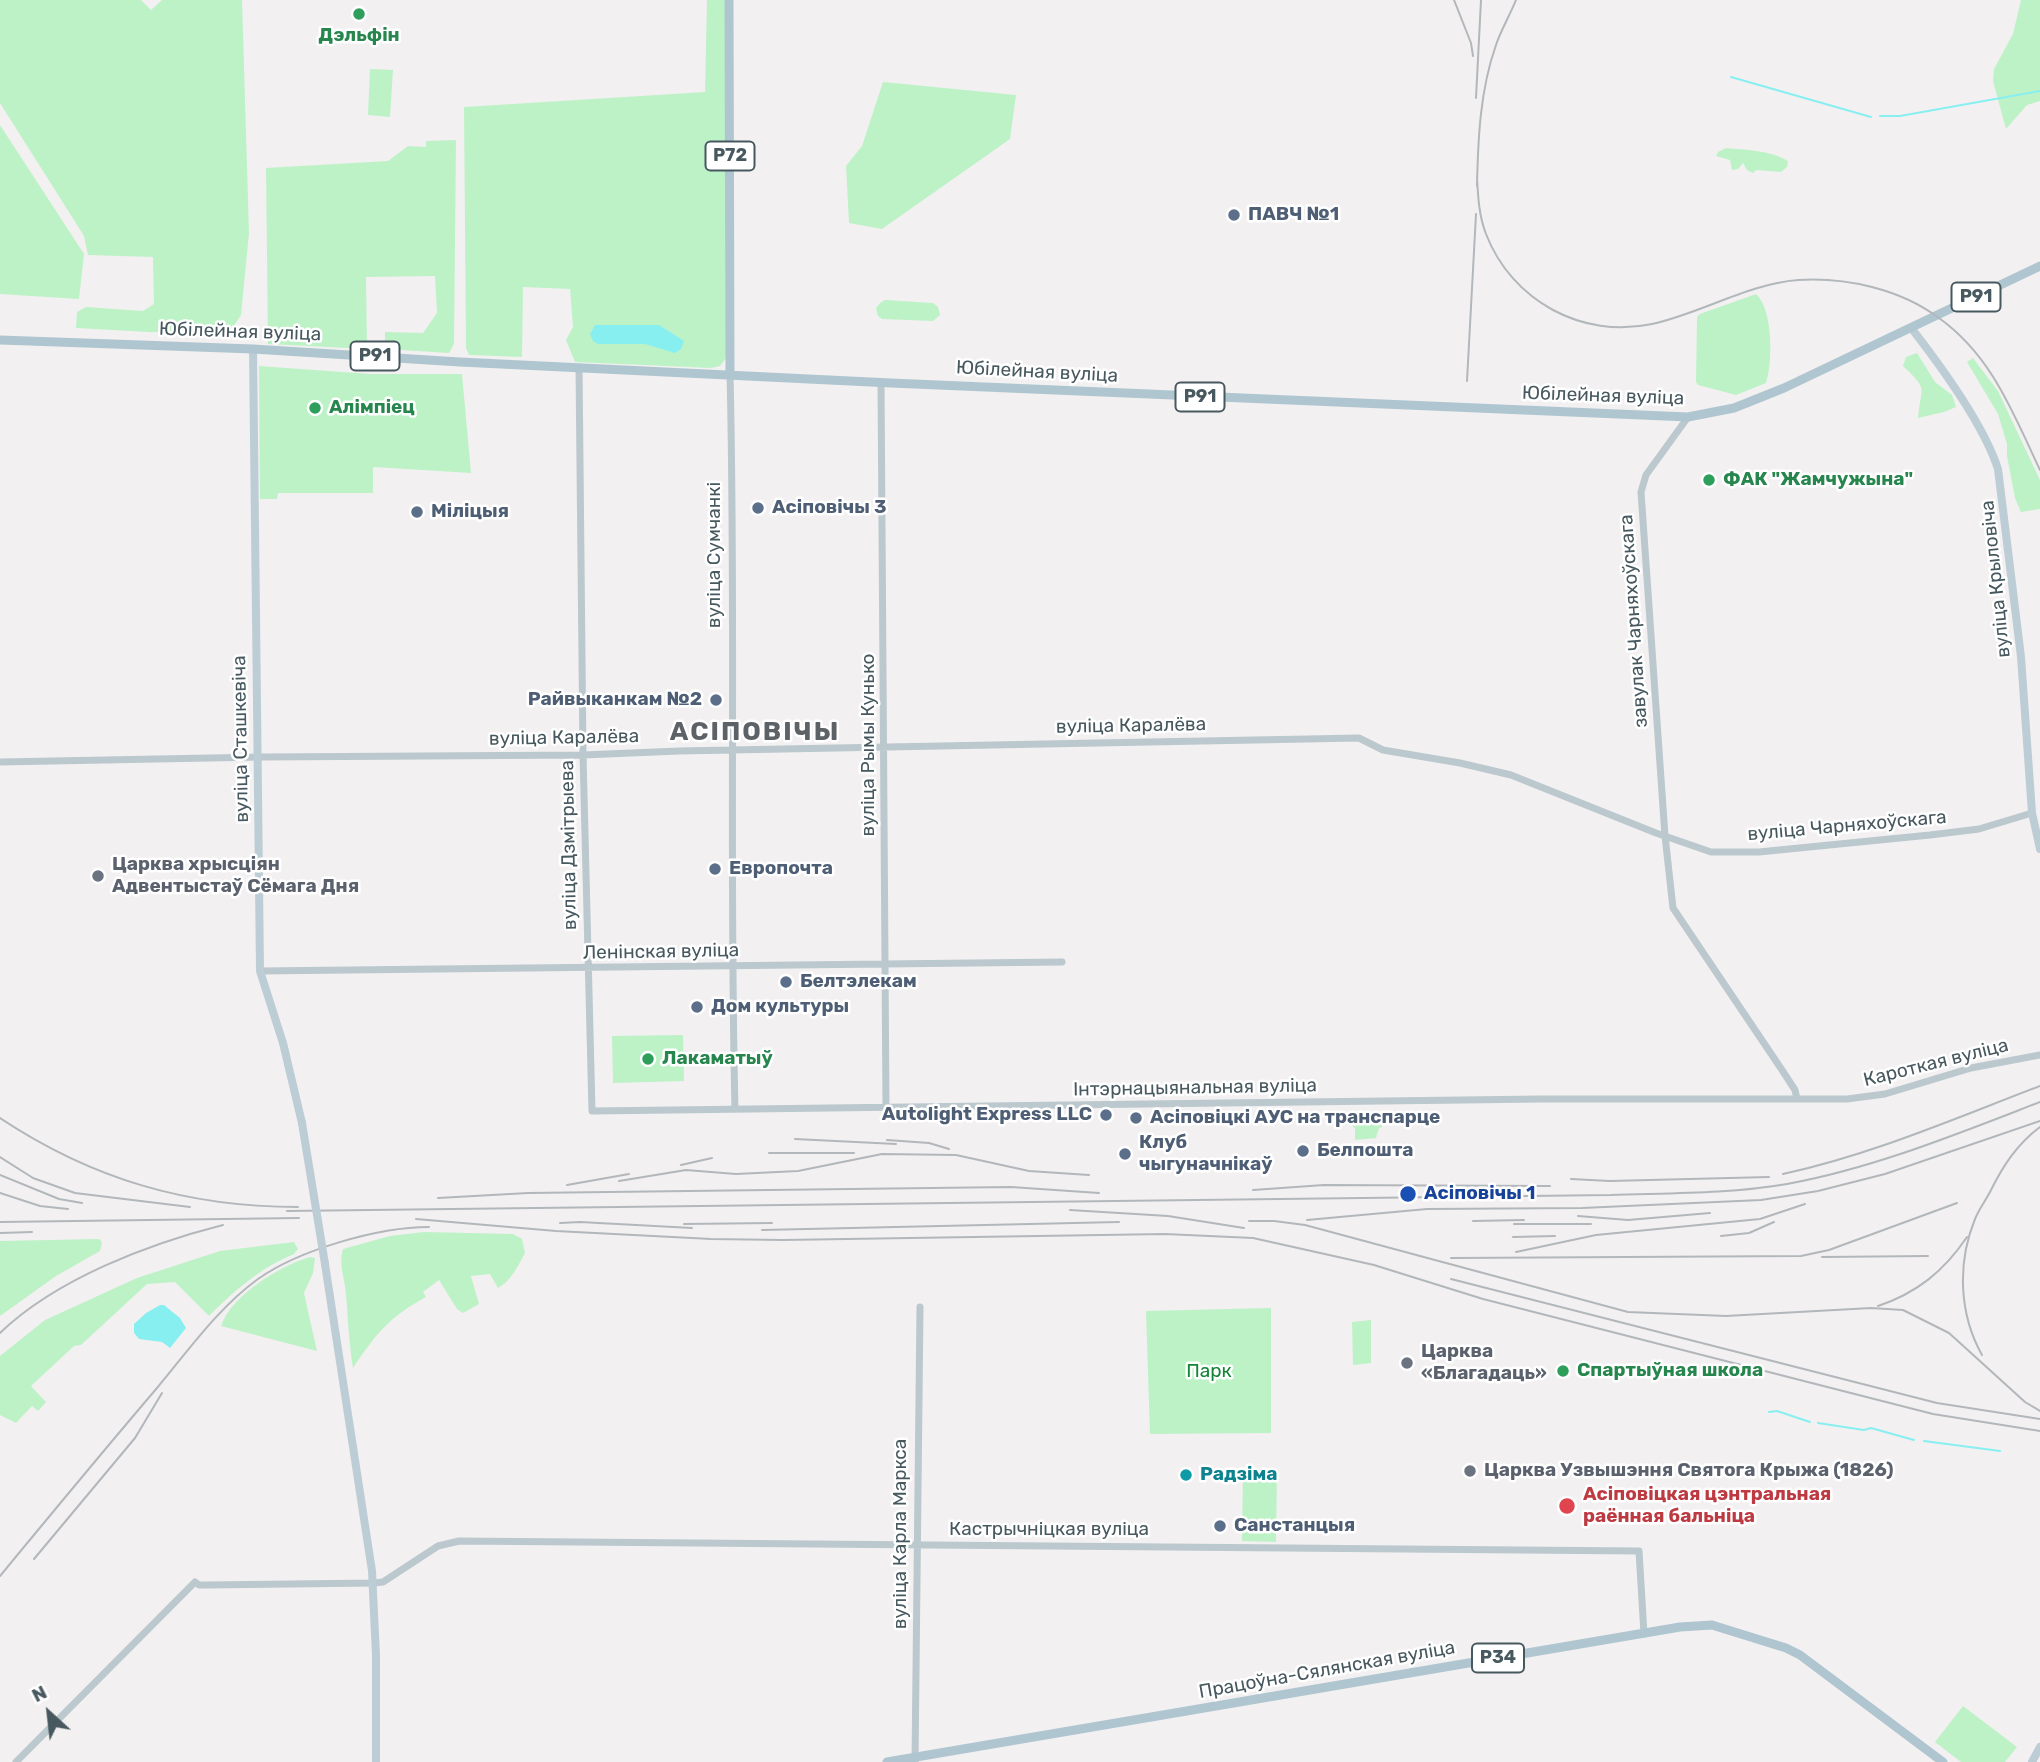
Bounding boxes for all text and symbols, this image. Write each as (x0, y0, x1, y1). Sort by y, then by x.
marker: Дэльфін (351, 6, 367, 22)
place label: Дэльфін (318, 25, 400, 47)
road number: Р72 (706, 141, 754, 170)
place label: ПАВЧ №1 (1248, 204, 1339, 226)
marker: ПАВЧ №1 (1226, 207, 1242, 223)
road number: Р91 (1952, 282, 2000, 312)
street label: Юбілейная вуліца (158, 318, 322, 346)
road number: Р91 (350, 342, 400, 370)
street label: Юбілейная вуліца (955, 356, 1119, 388)
road number: Р91 (1176, 382, 1224, 412)
street label: Юбілейная вуліца (1521, 382, 1685, 410)
place label: Алімпіец (329, 397, 415, 419)
marker: Алімпіец (307, 400, 323, 416)
place label: ФАК "Жамчужына" (1723, 469, 1913, 491)
marker: ФАК "Жамчужына" (1701, 472, 1717, 488)
street label: вуліца Сумчанкі (704, 482, 726, 628)
place label: Асіповічы 3 (772, 497, 886, 519)
street label: вуліца Крыловіча (1976, 499, 2016, 659)
marker: Асіповічы 3 (750, 500, 766, 516)
place label: Міліцыя (431, 501, 509, 523)
marker: Міліцыя (409, 504, 425, 520)
street label: завулак Чарняхоўскага (1615, 514, 1653, 728)
street label: вуліца Рымы Кунько (858, 653, 880, 837)
street label: вуліца Сташкевіча (228, 655, 254, 823)
place label: Райвыканкам №2 (528, 689, 702, 711)
marker: Райвыканкам №2 (708, 692, 724, 708)
street label: вуліца Каралёва (1056, 713, 1206, 739)
district label: АСІПОВІЧЫ (671, 716, 839, 748)
street label: вуліца Каралёва (489, 725, 639, 751)
street label: вуліца Дзмітрыева (556, 760, 582, 930)
street label: вуліца Чарняхоўскага (1746, 806, 1948, 846)
place label: Царква хрысціян Адвентыстаў Сёмага Дня (112, 854, 359, 898)
place label: Европочта (729, 858, 833, 880)
marker: Европочта (707, 861, 723, 877)
marker: Царква хрысціян Адвентыстаў Сёмага Дня (90, 868, 106, 884)
street label: Ленінская вуліца (583, 939, 739, 965)
place label: Белтэлекам (800, 971, 917, 993)
marker: Белтэлекам (778, 974, 794, 990)
place label: Дом культуры (711, 996, 849, 1018)
marker: Дом культуры (689, 999, 705, 1015)
street label: Кароткая вуліца (1861, 1034, 2011, 1092)
place label: Лакаматыў (662, 1048, 773, 1070)
marker: Лакаматыў (640, 1051, 656, 1067)
street label: Інтэрнацыянальная вуліца (1073, 1074, 1317, 1102)
place label: Autolight Express LLC (882, 1104, 1092, 1126)
marker: Autolight Express LLC (1098, 1107, 1114, 1123)
place label: Асіповіцкі АУС на транспарце (1150, 1107, 1440, 1129)
marker: Асіповіцкі АУС на транспарце (1128, 1110, 1144, 1126)
place label: Клуб чыгуначнікаў (1139, 1132, 1272, 1176)
place label: Белпошта (1317, 1140, 1414, 1162)
marker: Белпошта (1295, 1143, 1311, 1159)
marker: Клуб чыгуначнікаў (1117, 1146, 1133, 1162)
place label: Асіповічы 1 (1424, 1183, 1535, 1205)
marker: Асіповічы 1 (1398, 1184, 1418, 1204)
place label: Царква «Благадаць» (1421, 1341, 1547, 1385)
marker: Царква «Благадаць» (1399, 1355, 1415, 1371)
place label: Спартыўная школа (1577, 1360, 1763, 1382)
park label: Парк (1186, 1361, 1232, 1383)
marker: Спартыўная школа (1555, 1363, 1571, 1379)
street label: вуліца Карла Маркса (890, 1439, 912, 1629)
place label: Царква Узвышэння Святога Крыжа (1826) (1484, 1460, 1893, 1482)
marker: Царква Узвышэння Святога Крыжа (1826) (1462, 1463, 1478, 1479)
place label: Радзіма (1200, 1464, 1278, 1486)
marker: Радзіма (1178, 1467, 1194, 1483)
place label: Асіповіцкая цэнтральная раённая бальніца (1583, 1484, 1831, 1528)
marker: Асіповіцкая цэнтральная раённая бальніца (1557, 1496, 1577, 1516)
place label: Санстанцыя (1234, 1515, 1355, 1537)
marker: Санстанцыя (1212, 1518, 1228, 1534)
street label: Кастрычніцкая вуліца (949, 1519, 1149, 1541)
street label: Працоўна-Сялянская вуліца (1197, 1636, 1457, 1704)
road number: Р34 (1472, 1644, 1524, 1672)
north arrow (14, 1678, 84, 1748)
text: N (28, 1680, 51, 1707)

